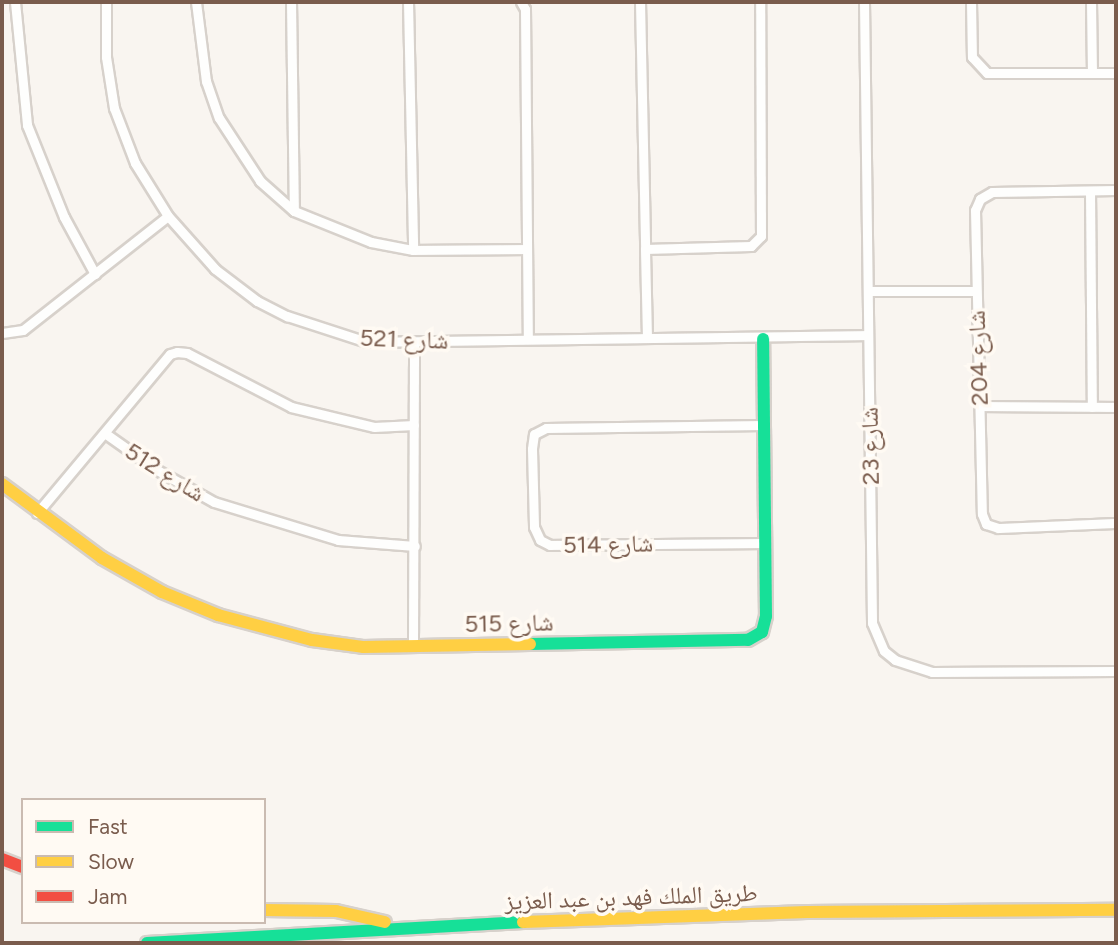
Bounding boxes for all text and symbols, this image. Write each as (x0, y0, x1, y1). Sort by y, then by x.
street label: شارع 204 (962, 310, 994, 406)
street label: شارع 521 (359, 323, 449, 355)
street label: شارع 23 (855, 407, 885, 485)
street label: شارع 512 (120, 436, 210, 508)
street label: شارع 514 (563, 529, 653, 559)
street label: شارع 515 (464, 608, 554, 638)
legend (21, 798, 266, 924)
text: Fast (88, 814, 128, 839)
text: Slow (88, 849, 134, 874)
street label: طريق الملك فهد بن عبد العزيز (504, 878, 758, 916)
text: Jam (88, 884, 127, 909)

